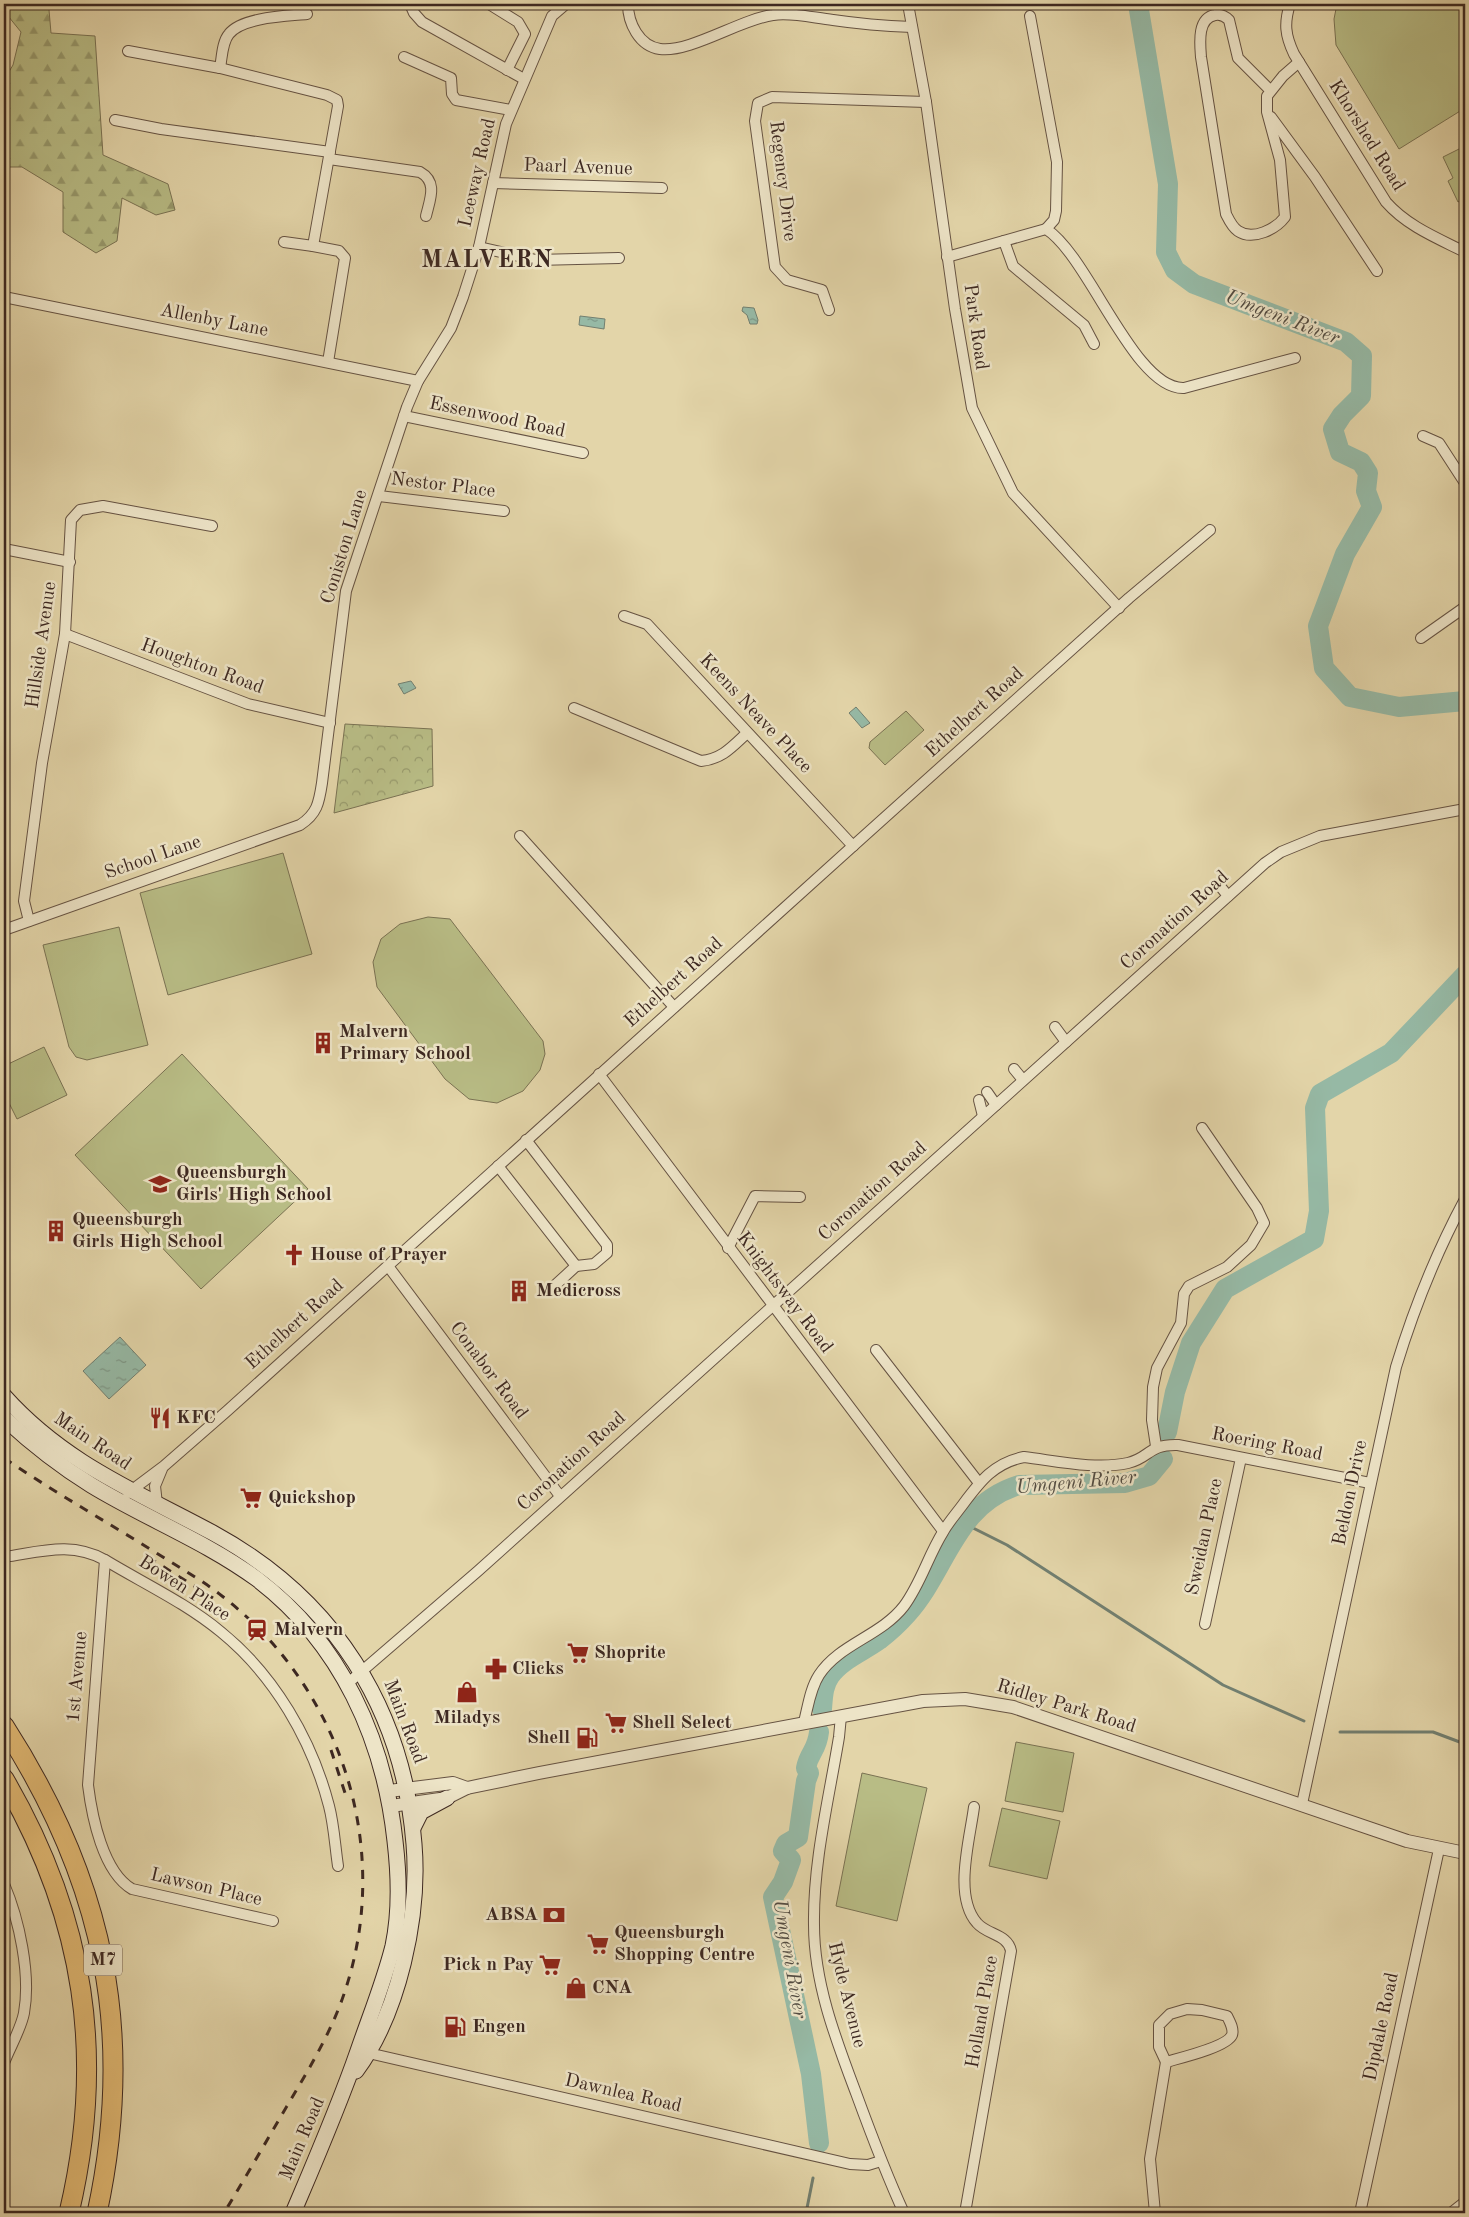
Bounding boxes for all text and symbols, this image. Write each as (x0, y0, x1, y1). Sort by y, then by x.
street label: Khorshed Road (1324, 77, 1408, 195)
street label: Leeway Road (456, 117, 500, 229)
street label: Regency Drive (765, 120, 799, 242)
street label: Paarl Avenue (523, 157, 633, 179)
district label: MALVERN (421, 249, 553, 273)
street label: Park Road (960, 283, 990, 371)
water label: Umgeni River (1222, 287, 1342, 349)
street label: Allenby Lane (158, 301, 270, 341)
street label: Essenwood Road (427, 394, 567, 442)
street label: Nestor Place (390, 470, 496, 502)
street label: Coniston Lane (319, 488, 371, 606)
street label: Hillside Avenue (24, 580, 60, 710)
street label: Houghton Road (138, 636, 266, 698)
street label: Keens Neave Place (695, 651, 815, 777)
street label: Ethelbert Road (922, 664, 1028, 762)
street label: School Lane (102, 833, 204, 883)
street label: Coronation Road (1117, 868, 1233, 974)
street label: Ethelbert Road (621, 934, 727, 1032)
place label: Malvern Primary School (339, 1023, 471, 1064)
building icon: Malvern Primary School (310, 1030, 336, 1056)
street label: Coronation Road (815, 1139, 931, 1245)
place label: Queensburgh Girls' High School (176, 1164, 332, 1205)
school or university icon: Queensburgh Girls' High School (147, 1171, 173, 1197)
place label: Queensburgh Girls High School (72, 1211, 223, 1252)
building icon: Queensburgh Girls High School (43, 1218, 69, 1244)
street label: Knightsway Road (732, 1229, 836, 1357)
church icon: House of Prayer (281, 1242, 307, 1268)
place label: House of Prayer (310, 1246, 447, 1265)
street label: Ethelbert Road (242, 1276, 348, 1374)
building icon: Medicross (506, 1278, 532, 1304)
place label: Medicross (536, 1282, 621, 1301)
street label: Conabor Road (445, 1319, 531, 1423)
restaurant icon: KFC (147, 1405, 173, 1431)
street label: Main Road (50, 1409, 134, 1475)
place label: KFC (176, 1409, 216, 1428)
street label: Coronation Road (514, 1409, 630, 1515)
street label: Roering Road (1210, 1425, 1324, 1465)
street label: Beldon Drive (1331, 1438, 1371, 1548)
water label: Umgeni River (1015, 1468, 1137, 1498)
street label: Sweidan Place (1183, 1477, 1227, 1597)
supermarket icon: Quickshop (238, 1485, 264, 1511)
place label: Quickshop (268, 1489, 356, 1508)
street label: Bowen Place (135, 1552, 233, 1626)
station icon: Malvern (244, 1617, 270, 1643)
place label: Malvern (274, 1621, 343, 1640)
street label: 1st Avenue (65, 1631, 91, 1723)
supermarket icon: Shoprite (565, 1640, 591, 1666)
place label: Shoprite (594, 1644, 666, 1663)
pharmacy icon: Clicks (483, 1656, 509, 1682)
place label: Clicks (512, 1660, 564, 1679)
street label: Main Road (379, 1677, 429, 1767)
street label: Ridley Park Road (994, 1677, 1138, 1737)
shop icon: Miladys (454, 1679, 480, 1705)
place label: Miladys (434, 1709, 500, 1728)
supermarket icon: Shell Select (603, 1710, 629, 1736)
place label: Shell Select (632, 1714, 732, 1733)
fuel station icon: Shell (574, 1725, 600, 1751)
place label: Shell (527, 1729, 570, 1748)
street label: Lawson Place (148, 1866, 264, 1910)
water label: Umgeni River (769, 1898, 809, 2021)
bank icon: ABSA (541, 1902, 567, 1928)
place label: ABSA (485, 1906, 538, 1925)
place label: Queensburgh Shopping Centre (614, 1924, 755, 1965)
supermarket icon: Queensburgh Shopping Centre (585, 1931, 611, 1957)
street label: Hyde Avenue (824, 1940, 868, 2050)
road number: M7 (84, 1944, 122, 1976)
supermarket icon: Pick n Pay (537, 1952, 563, 1978)
street label: Holland Place (964, 1954, 1002, 2070)
place label: Pick n Pay (443, 1956, 534, 1975)
street label: Dipdale Road (1361, 1971, 1403, 2083)
shop icon: CNA (563, 1975, 589, 2001)
place label: CNA (592, 1979, 632, 1998)
fuel station icon: Engen (442, 2014, 468, 2040)
place label: Engen (472, 2018, 526, 2037)
street label: Dawnlea Road (563, 2071, 684, 2117)
street label: Main Road (277, 2095, 329, 2183)

